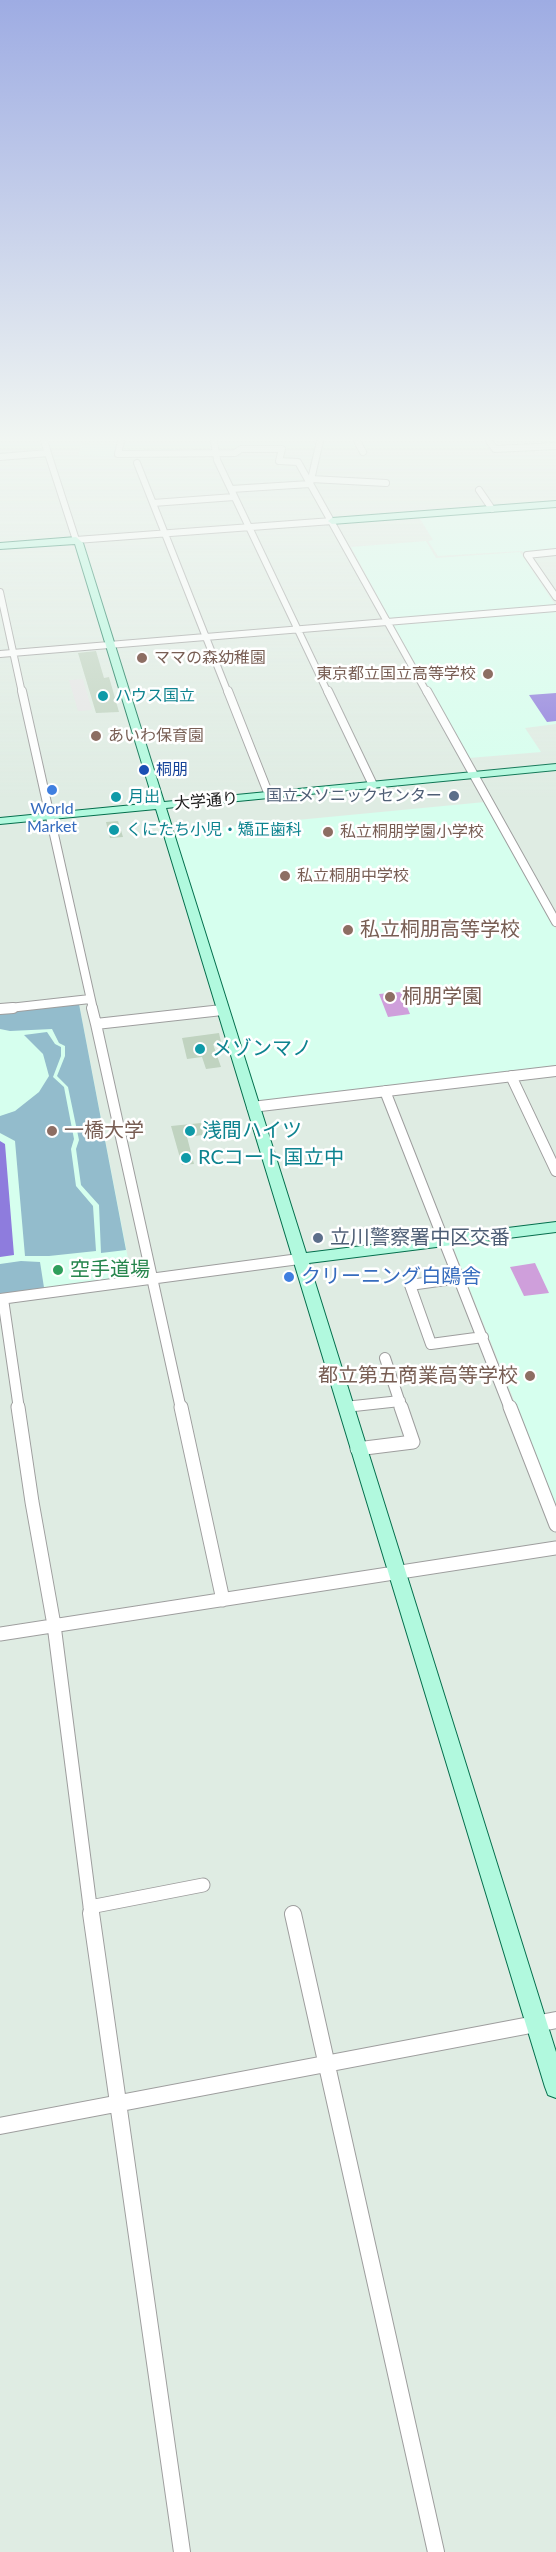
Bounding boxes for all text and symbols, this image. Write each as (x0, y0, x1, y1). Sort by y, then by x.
place label: ママの森幼稚園 (154, 648, 266, 668)
marker: ママの森幼稚園 (135, 651, 149, 665)
place label: 東京都立国立高等学校 (316, 664, 476, 684)
marker: 東京都立国立高等学校 (481, 667, 495, 681)
place label: ハウス国立 (115, 686, 195, 706)
marker: ハウス国立 (96, 689, 110, 703)
place label: あいわ保育園 (108, 726, 204, 746)
marker: あいわ保育園 (89, 729, 103, 743)
place label: 桐朋 (156, 760, 188, 780)
marker: 桐朋 (137, 763, 151, 777)
marker: World Market (45, 783, 59, 797)
place label: 国立メソニックセンター (266, 786, 442, 806)
place label: 月出 (128, 787, 160, 807)
street label: 大学通り (173, 789, 239, 813)
marker: 国立メソニックセンター (447, 789, 461, 803)
marker: 月出 (109, 790, 123, 804)
place label: World Market (27, 799, 77, 837)
place label: くにたち小児・矯正歯科 (126, 820, 302, 840)
place label: 私立桐朋学園小学校 (340, 822, 484, 842)
marker: くにたち小児・矯正歯科 (107, 823, 121, 837)
marker: 私立桐朋学園小学校 (321, 825, 335, 839)
place label: 私立桐朋中学校 (297, 866, 409, 886)
marker: 私立桐朋中学校 (278, 869, 292, 883)
place label: 私立桐朋高等学校 (360, 918, 520, 942)
marker: 私立桐朋高等学校 (341, 923, 355, 937)
place label: 桐朋学園 (402, 985, 482, 1009)
marker: 桐朋学園 (383, 990, 397, 1004)
place label: メゾンマノ (212, 1037, 312, 1061)
marker: メゾンマノ (193, 1042, 207, 1056)
place label: 一橋大学 (64, 1119, 144, 1143)
place label: 浅間ハイツ (202, 1119, 302, 1143)
marker: 一橋大学 (45, 1124, 59, 1138)
marker: 浅間ハイツ (183, 1124, 197, 1138)
place label: RCコート国立中 (198, 1146, 344, 1170)
marker: RCコート国立中 (179, 1151, 193, 1165)
place label: 立川警察署中区交番 (330, 1226, 510, 1250)
marker: 立川警察署中区交番 (311, 1231, 325, 1245)
place label: 空手道場 (70, 1258, 150, 1282)
marker: 空手道場 (51, 1263, 65, 1277)
place label: クリーニング白鴎舎 (301, 1265, 481, 1289)
marker: クリーニング白鴎舎 (282, 1270, 296, 1284)
place label: 都立第五商業高等学校 (318, 1364, 518, 1388)
marker: 都立第五商業高等学校 (523, 1369, 537, 1383)

